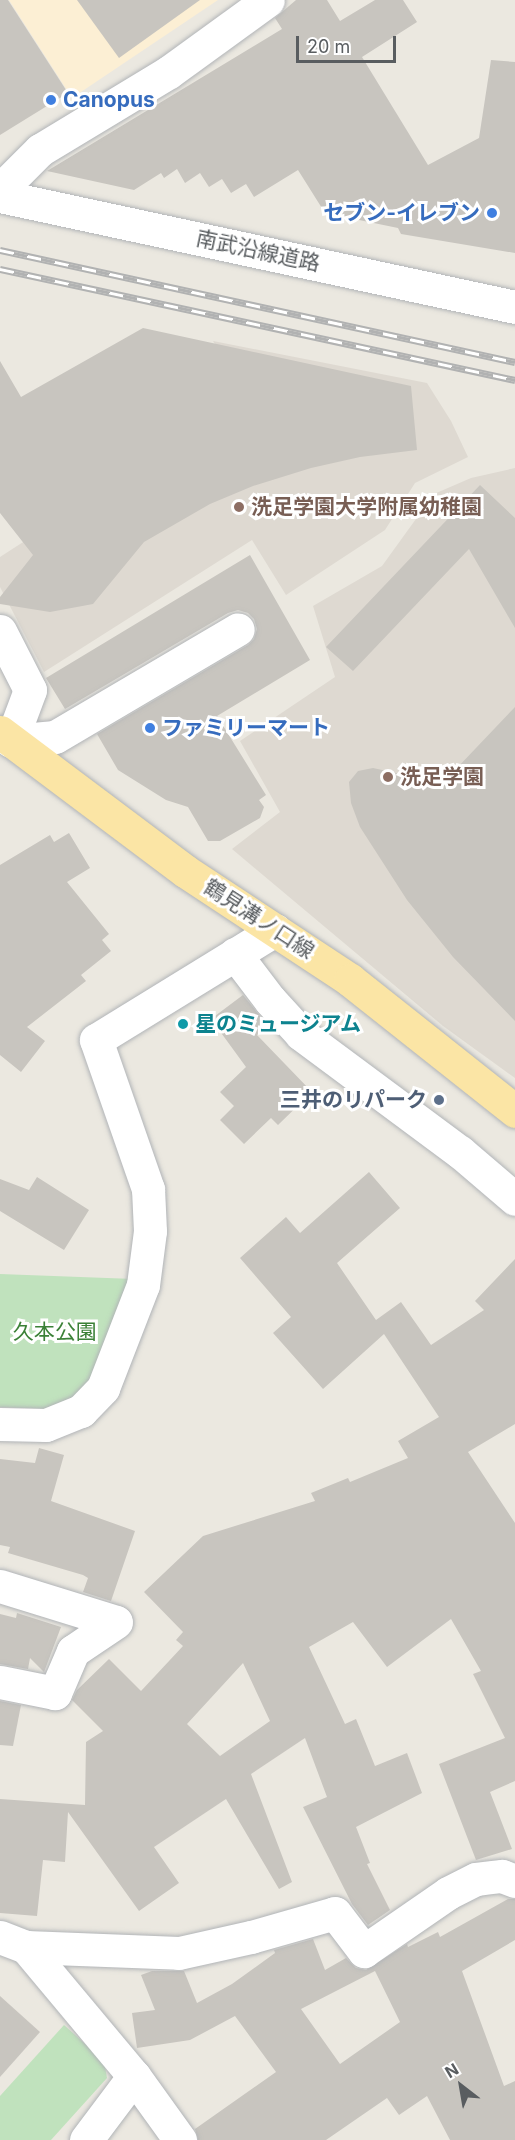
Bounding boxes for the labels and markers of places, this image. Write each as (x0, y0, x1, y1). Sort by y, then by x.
place label: Canopus (63, 87, 155, 113)
marker: Canopus (44, 93, 58, 107)
place label: セブン-イレブン (323, 200, 480, 226)
marker: セブン-イレブン (485, 206, 499, 220)
place label: 洗足学園大学附属幼稚園 (251, 494, 482, 520)
marker: 洗足学園大学附属幼稚園 (232, 500, 246, 514)
place label: ファミリーマート (162, 715, 330, 741)
marker: ファミリーマート (143, 721, 157, 735)
place label: 洗足学園 (400, 764, 484, 790)
marker: 洗足学園 (381, 770, 395, 784)
place label: 星のミュージアム (195, 1011, 363, 1037)
marker: 星のミュージアム (176, 1017, 190, 1031)
place label: 三井のリパーク (280, 1087, 427, 1113)
marker: 三井のリパーク (432, 1093, 446, 1107)

